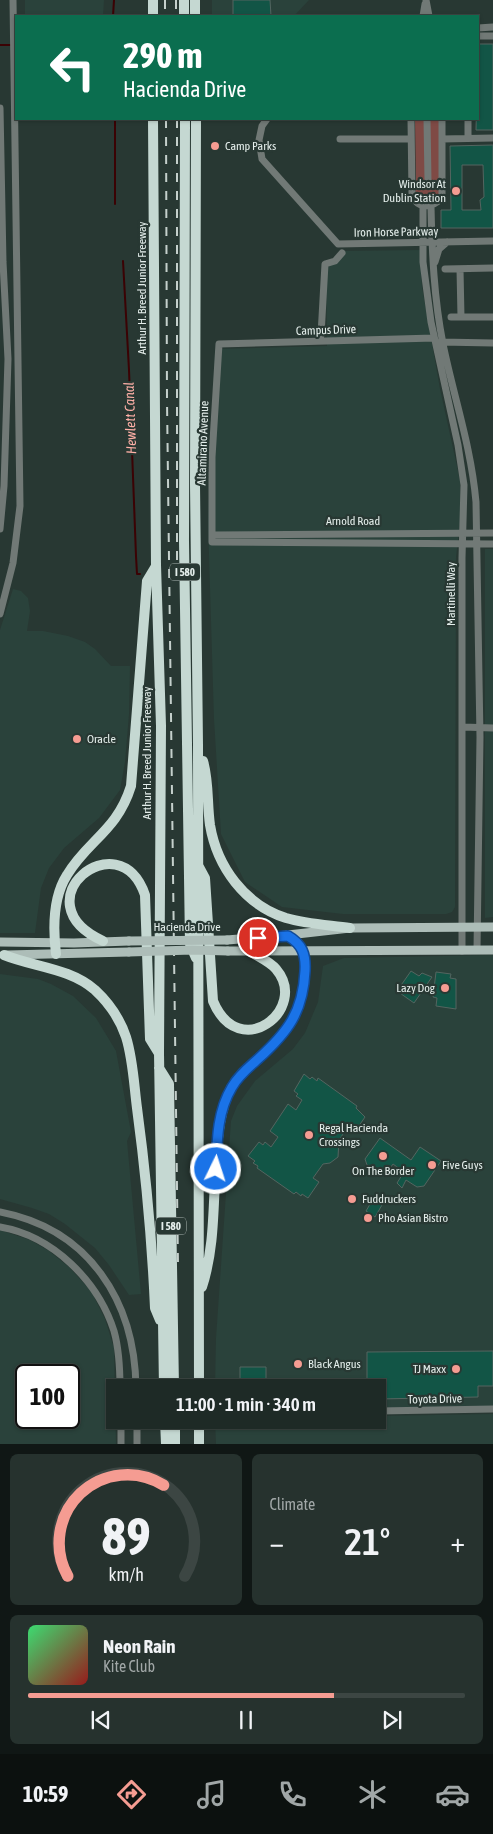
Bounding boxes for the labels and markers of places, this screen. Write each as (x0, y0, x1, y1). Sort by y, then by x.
place label: Camp Parks (225, 139, 276, 153)
marker: Camp Parks (209, 140, 221, 152)
place label: Windsor At Dublin Station (383, 177, 447, 205)
marker: Windsor At Dublin Station (450, 185, 462, 197)
place label: Oracle (87, 732, 116, 746)
marker: Oracle (71, 733, 83, 745)
pin (237, 917, 279, 959)
place label: Lazy Dog (396, 981, 436, 995)
marker: Lazy Dog (439, 982, 451, 994)
place label: Regal Hacienda Crossings (319, 1121, 388, 1149)
marker: Regal Hacienda Crossings (303, 1129, 315, 1141)
marker: On The Border (377, 1150, 389, 1162)
place label: Five Guys (442, 1158, 483, 1172)
marker: Five Guys (426, 1159, 438, 1171)
place label: On The Border (352, 1164, 414, 1178)
place label: Fuddruckers (362, 1192, 416, 1206)
marker: Fuddruckers (346, 1193, 358, 1205)
place label: Pho Asian Bistro (378, 1211, 449, 1225)
marker: Pho Asian Bistro (362, 1212, 374, 1224)
place label: Black Angus (308, 1357, 361, 1371)
marker: Black Angus (292, 1358, 304, 1370)
place label: TJ Maxx (413, 1362, 446, 1376)
marker: TJ Maxx (450, 1363, 462, 1375)

